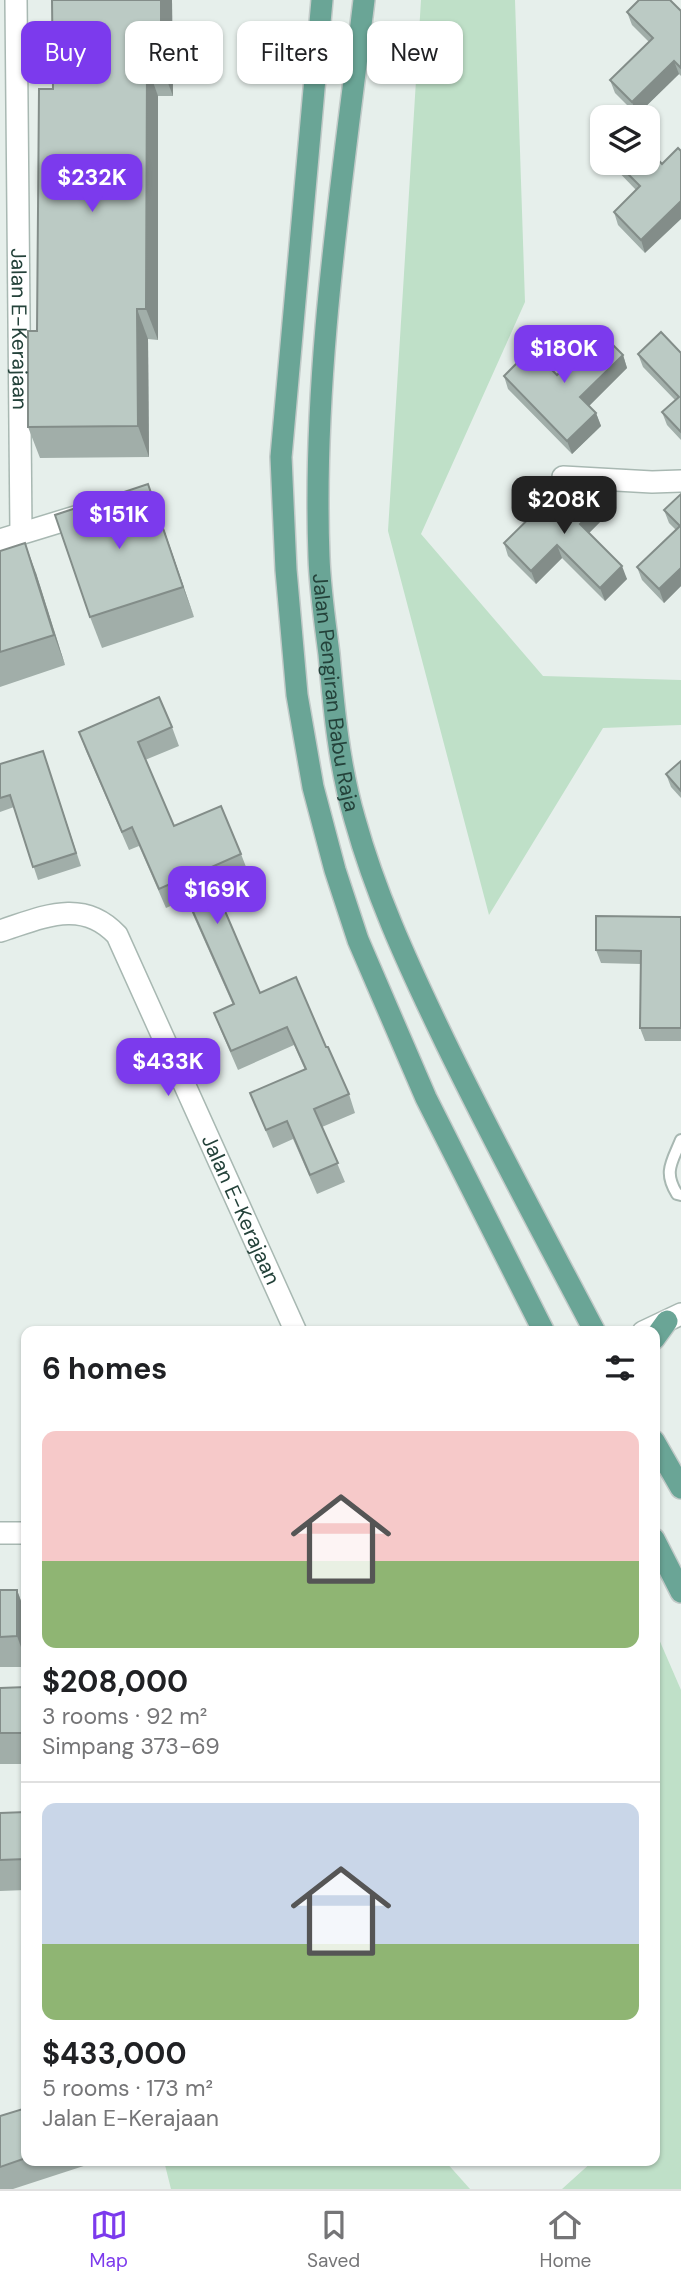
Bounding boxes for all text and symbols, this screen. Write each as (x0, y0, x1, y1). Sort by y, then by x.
chip: Buy (21, 21, 111, 84)
chip: Rent (125, 21, 223, 84)
chip: Filters (237, 21, 353, 84)
chip: New (367, 21, 463, 84)
map controls (590, 105, 660, 175)
button: layers (590, 105, 660, 175)
pin: $232K (43, 154, 141, 214)
text: $232K (57, 162, 127, 192)
street label: Jalan E-Kerajaan (4, 248, 34, 410)
pin: $180K (515, 326, 613, 385)
text: $180K (530, 333, 598, 363)
pin: $208K (515, 476, 613, 536)
text: $208K (528, 484, 600, 514)
pin: $151K (70, 491, 168, 551)
text: $151K (89, 499, 149, 529)
street label: Jalan Pengiran Babu Raja (306, 572, 366, 815)
pin: $169K (168, 866, 266, 926)
text: $169K (184, 874, 250, 904)
pin: $433K (119, 1038, 217, 1098)
text: $433K (132, 1046, 204, 1076)
street label: Jalan E-Kerajaan (195, 1130, 287, 1289)
text: 6 homes (42, 1349, 167, 1388)
icon: filters (601, 1349, 639, 1387)
icon: home (278, 1476, 404, 1602)
text: $208,000 (42, 1662, 188, 1701)
text: 3 rooms · 92 m² (42, 1701, 207, 1731)
text: Simpang 373-69 (42, 1731, 220, 1761)
icon: home (278, 1848, 404, 1974)
text: $433,000 (42, 2034, 187, 2073)
text: 5 rooms · 173 m² (42, 2073, 213, 2103)
text: Jalan E-Kerajaan (42, 2103, 219, 2133)
tab: Map (90, 2206, 128, 2273)
tab: Saved (307, 2206, 360, 2273)
tab: Home (539, 2206, 591, 2273)

